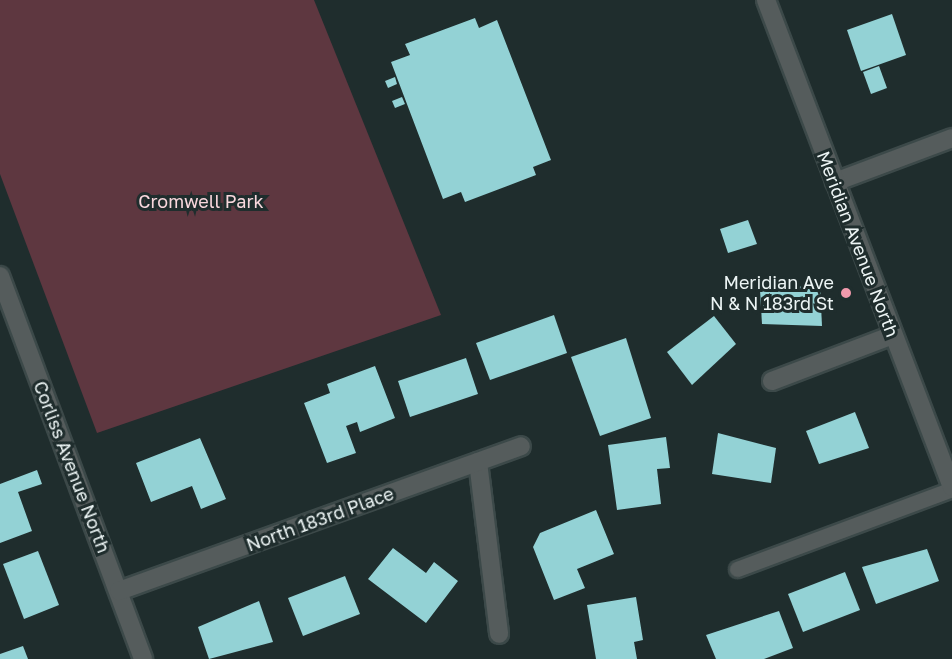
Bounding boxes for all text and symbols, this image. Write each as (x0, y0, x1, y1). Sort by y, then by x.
street label: Meridian Avenue North (813, 148, 903, 340)
park label: Cromwell Park (138, 190, 264, 212)
place label: Meridian Ave N & N 183rd St (710, 272, 834, 314)
marker: Meridian Ave N & N 183rd St (839, 286, 853, 300)
street label: Corliss Avenue North (29, 378, 115, 556)
street label: North 183rd Place (243, 482, 397, 556)

